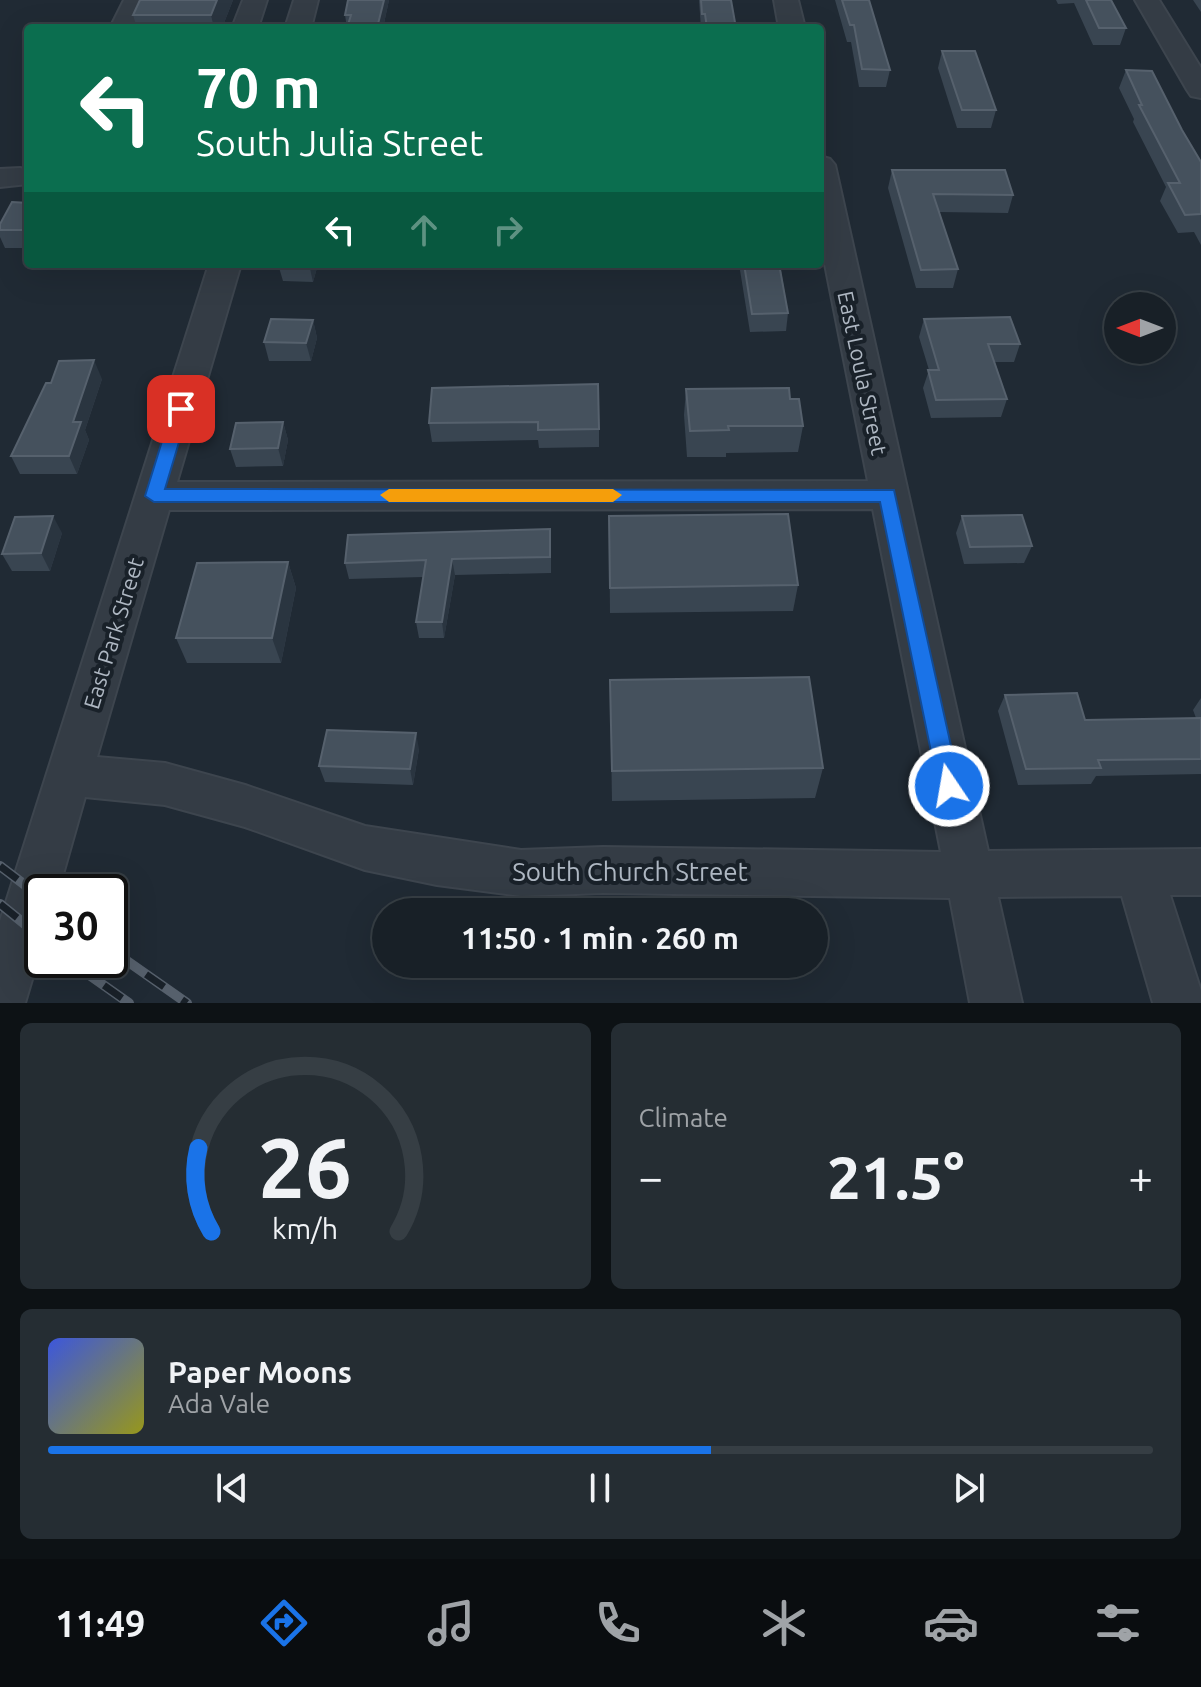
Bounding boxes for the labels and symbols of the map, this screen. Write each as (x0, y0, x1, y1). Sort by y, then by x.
street label: East Loula Street (833, 289, 893, 458)
north arrow (1104, 292, 1176, 364)
pin (147, 375, 215, 443)
street label: East Park Street (78, 554, 148, 712)
position arrow (907, 744, 991, 828)
street label: South Church Street (512, 857, 748, 886)
speed limit sign: 30 (24, 874, 128, 978)

